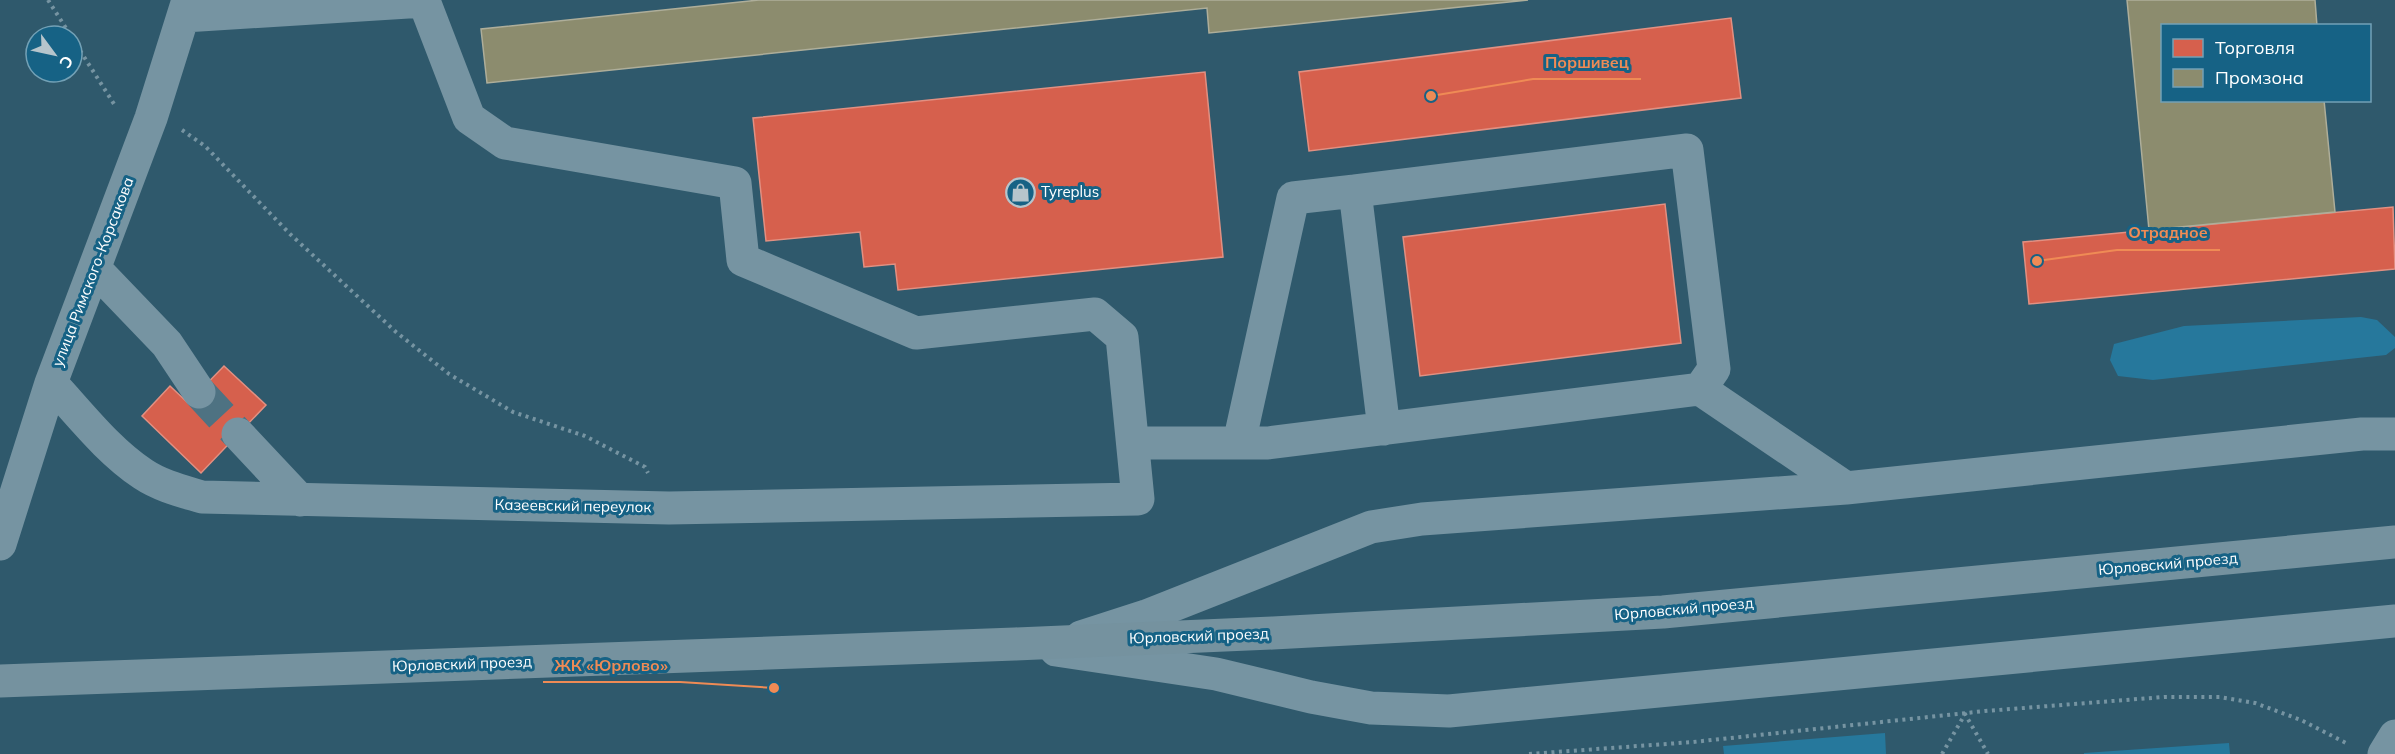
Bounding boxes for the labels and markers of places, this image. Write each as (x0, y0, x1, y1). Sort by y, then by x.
callout: Поршивец (1533, 45, 1641, 79)
shop icon: Tyreplus (1004, 176, 1036, 208)
place label: Tyreplus (1041, 182, 1099, 201)
callout: Отрадное (2117, 216, 2220, 250)
callout: ЖК «Юрлово» (543, 648, 680, 682)

